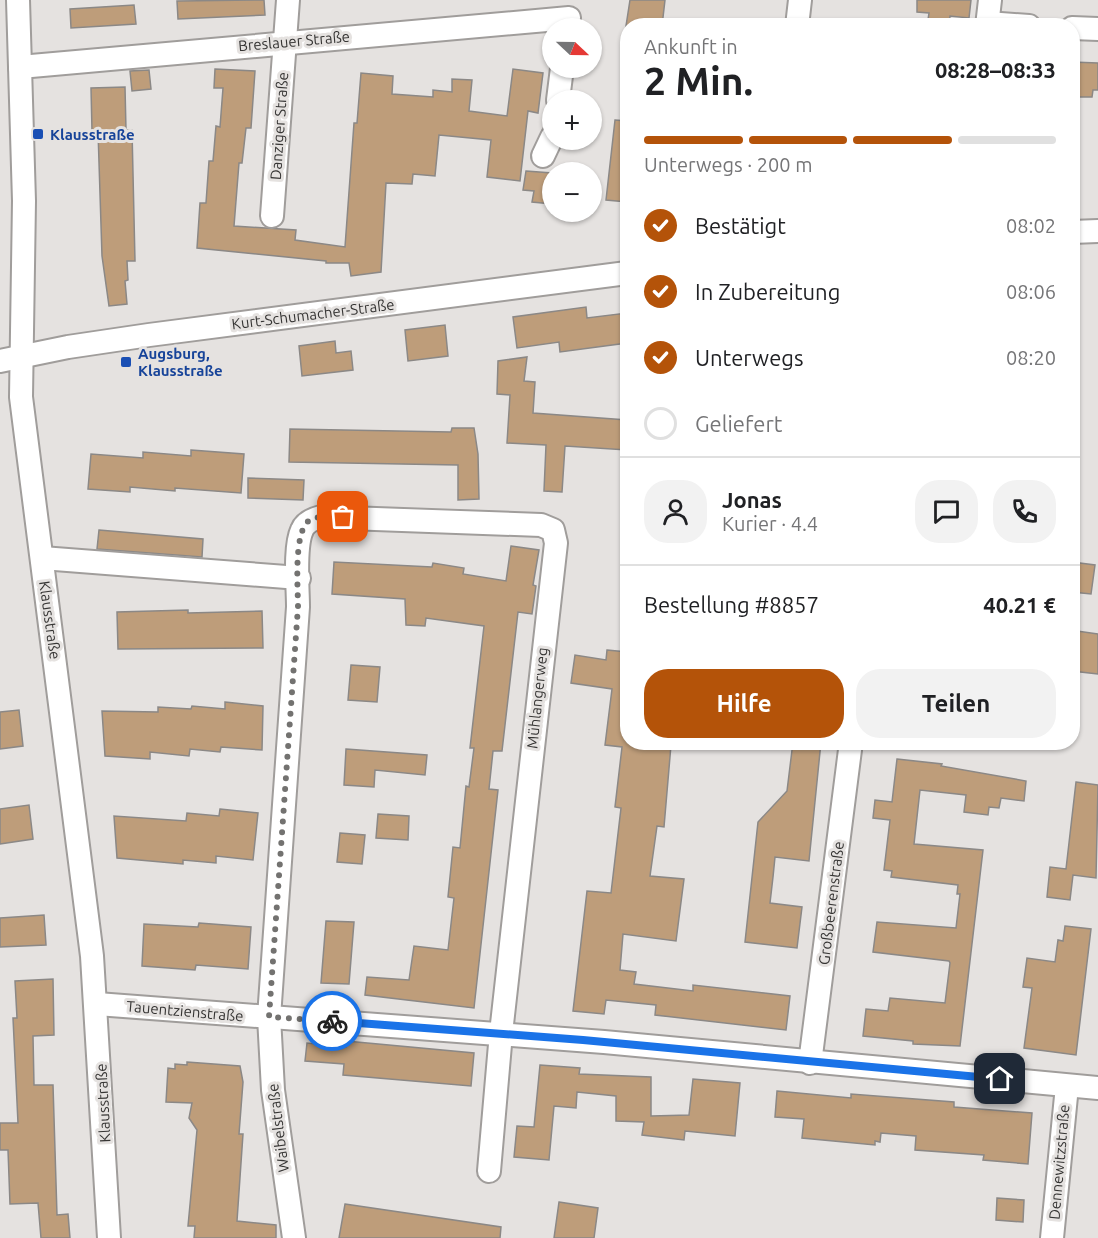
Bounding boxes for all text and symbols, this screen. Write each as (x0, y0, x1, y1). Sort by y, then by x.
north arrow (542, 18, 602, 78)
map controls (542, 18, 602, 222)
street label: Breslauer Straße (237, 28, 351, 54)
text: Ankunft in (644, 35, 738, 58)
text: 08:28–08:33 (935, 57, 1056, 82)
text: 2 Min. (644, 59, 753, 102)
street label: Danziger Straße (267, 72, 291, 180)
button: + (542, 90, 602, 150)
place label: Klausstraße (50, 126, 135, 143)
marker: Klausstraße (31, 127, 45, 141)
text: Unterwegs · 200 m (644, 153, 812, 176)
button: − (542, 162, 602, 222)
icon: check (644, 209, 677, 242)
text: Bestätigt (695, 213, 786, 238)
text: 08:02 (1006, 214, 1056, 237)
icon: check (644, 275, 677, 308)
text: In Zubereitung (695, 279, 840, 304)
text: 08:06 (1006, 280, 1056, 303)
street label: Kurt-Schumacher-Straße (231, 296, 395, 332)
icon: check (644, 341, 677, 374)
place label: Augsburg, Klausstraße (138, 345, 223, 379)
text: Unterwegs (695, 345, 804, 370)
text: 08:20 (1006, 346, 1056, 369)
marker: Augsburg, Klausstraße (119, 355, 133, 369)
text: Geliefert (695, 411, 782, 436)
button: person (644, 480, 707, 543)
button: chat (915, 480, 978, 543)
button: phone (993, 480, 1056, 543)
text: Jonas (722, 487, 782, 512)
pin (317, 491, 368, 542)
icon: bag (326, 500, 359, 533)
text: Kurier · 4.4 (722, 512, 818, 535)
street label: Klausstraße (36, 580, 64, 660)
text: Bestellung #8857 (644, 592, 819, 617)
text: 40.21 € (983, 592, 1056, 617)
street label: Mühlangerweg (523, 646, 551, 750)
button: Hilfe (644, 669, 844, 738)
button: Teilen (856, 669, 1056, 738)
street label: Großbeerenstraße (815, 840, 847, 966)
courier (302, 991, 362, 1051)
street label: Tauentzienstraße (126, 997, 244, 1025)
icon: bike (316, 1005, 349, 1038)
pin (974, 1053, 1025, 1104)
icon: home (983, 1062, 1016, 1095)
street label: Klausstraße (92, 1063, 114, 1143)
street label: Waibelstraße (264, 1083, 292, 1173)
street label: Dennewitzstraße (1045, 1104, 1073, 1220)

